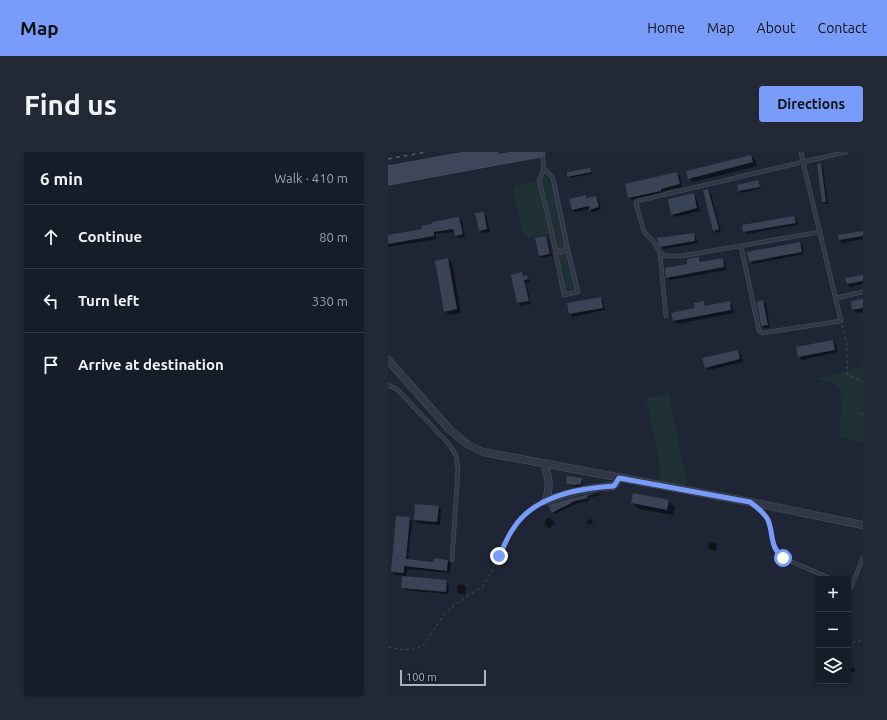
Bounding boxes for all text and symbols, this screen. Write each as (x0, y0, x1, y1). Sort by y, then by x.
text: Map (20, 17, 59, 39)
text: Home (647, 20, 685, 36)
text: Map (707, 20, 735, 36)
text: About (757, 20, 796, 36)
text: Contact (818, 20, 867, 36)
button: Directions (759, 86, 863, 122)
text: Find us (24, 89, 117, 120)
text: 6 min (40, 169, 83, 188)
text: Walk · 410 m (274, 171, 348, 185)
icon: ahead (40, 226, 62, 248)
text: Continue (78, 228, 142, 245)
text: 80 m (319, 230, 348, 244)
icon: left (40, 290, 62, 312)
text: Turn left (78, 292, 139, 309)
text: 330 m (312, 294, 348, 308)
icon: arrive (40, 354, 62, 376)
text: Arrive at destination (78, 356, 224, 373)
route end (490, 547, 508, 565)
route start (774, 549, 792, 567)
map controls (815, 576, 851, 684)
button: + (815, 576, 851, 612)
button: − (815, 612, 851, 648)
button: layers (815, 648, 851, 684)
scale bar (400, 668, 486, 687)
text: 100 m (406, 671, 437, 683)

